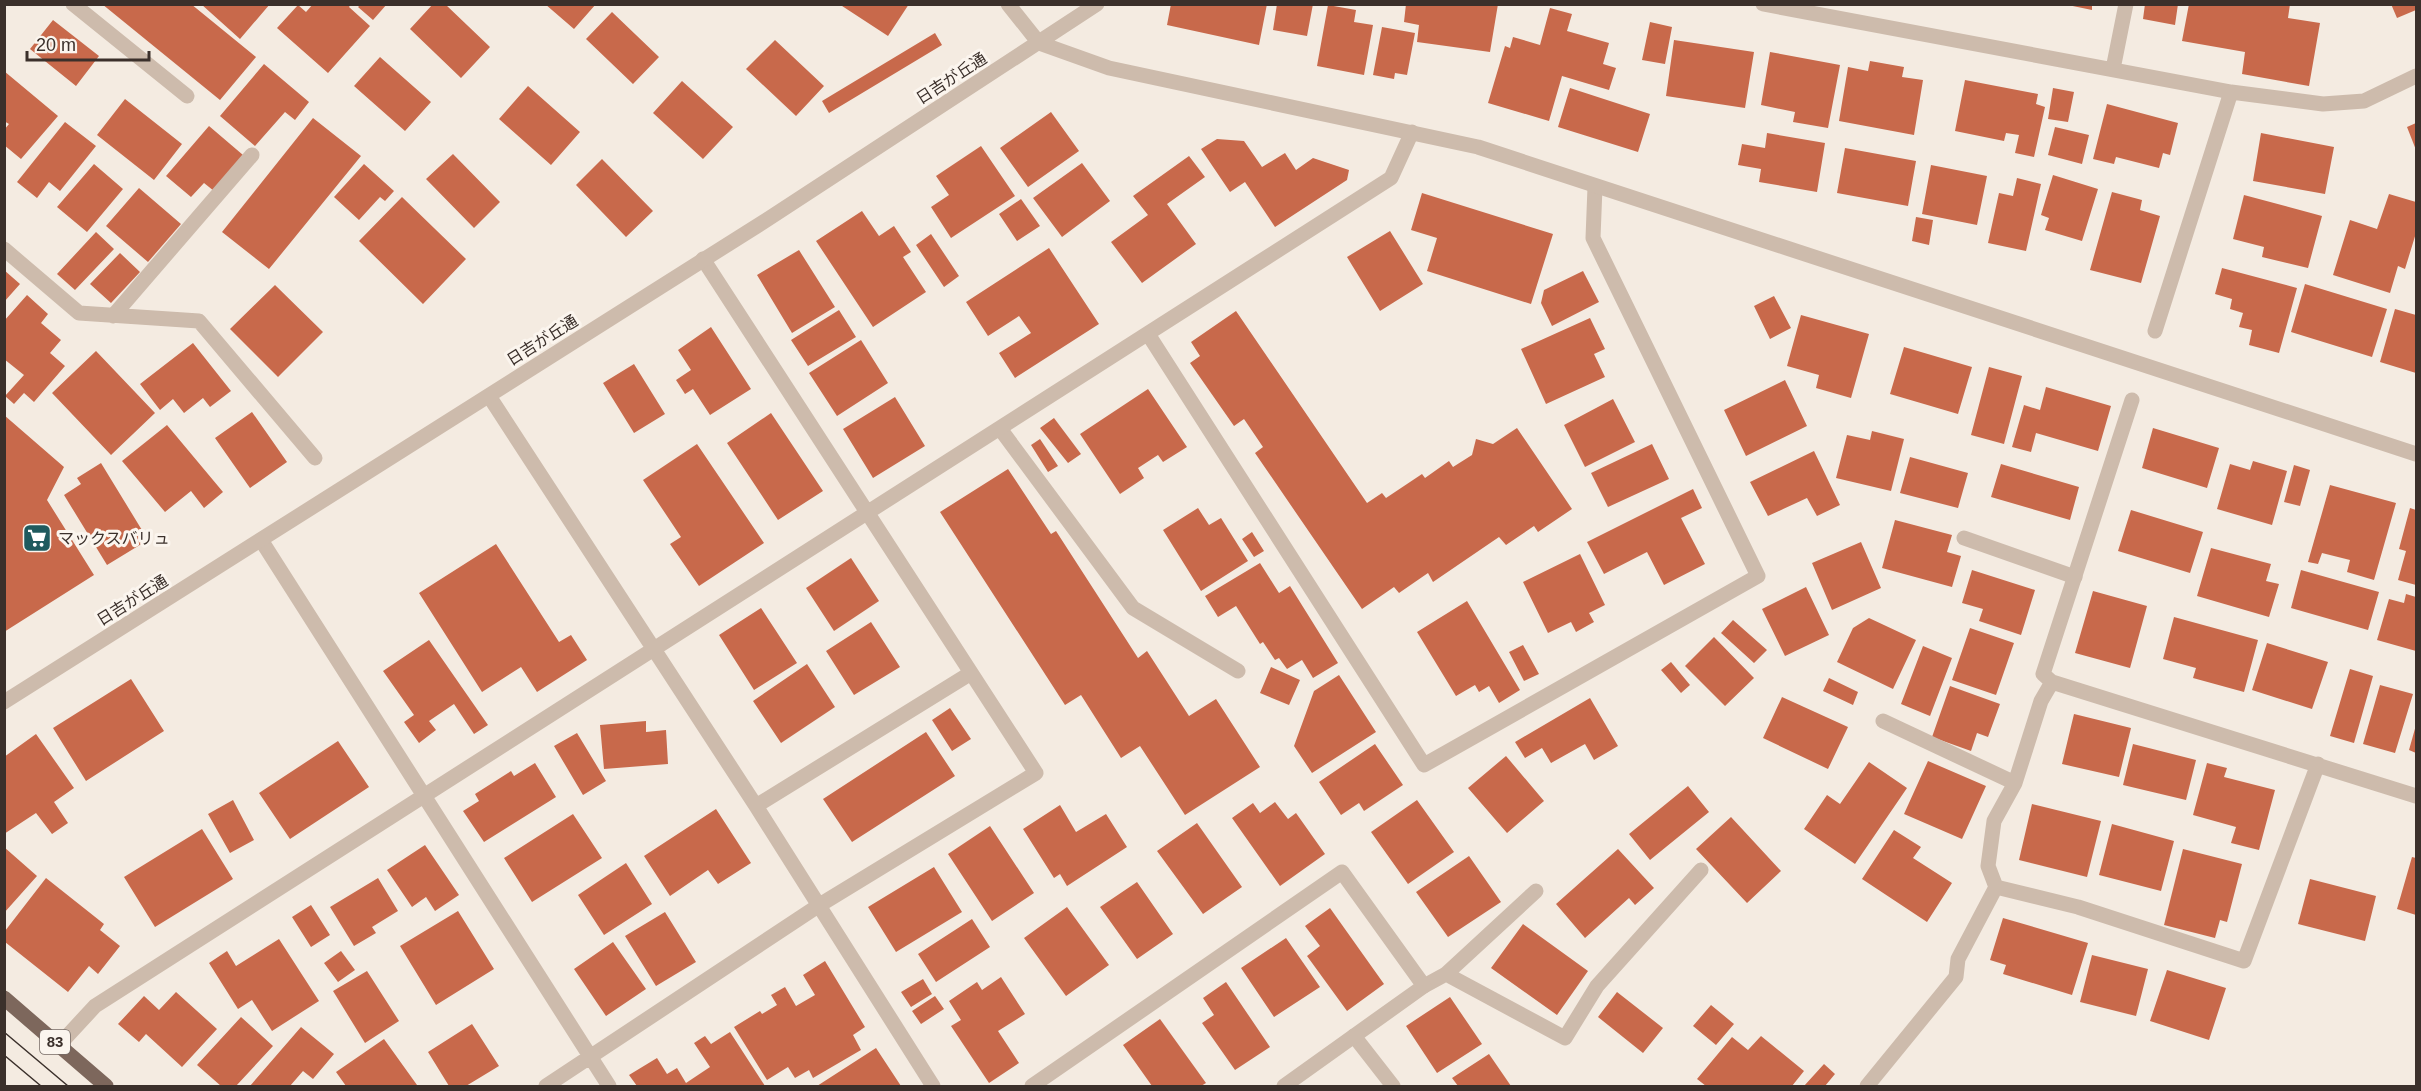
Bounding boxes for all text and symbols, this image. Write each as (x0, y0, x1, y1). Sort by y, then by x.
scale bar (27, 24, 148, 62)
text: 20 m (36, 35, 76, 55)
street label: 日吉が丘通 (913, 50, 989, 107)
street label: 日吉が丘通 (504, 312, 581, 369)
supermarket icon: マックスバリュ (21, 522, 53, 554)
place label: マックスバリュ (58, 530, 170, 547)
street label: 日吉が丘通 (94, 572, 171, 629)
road number: 83 (40, 1030, 70, 1054)

